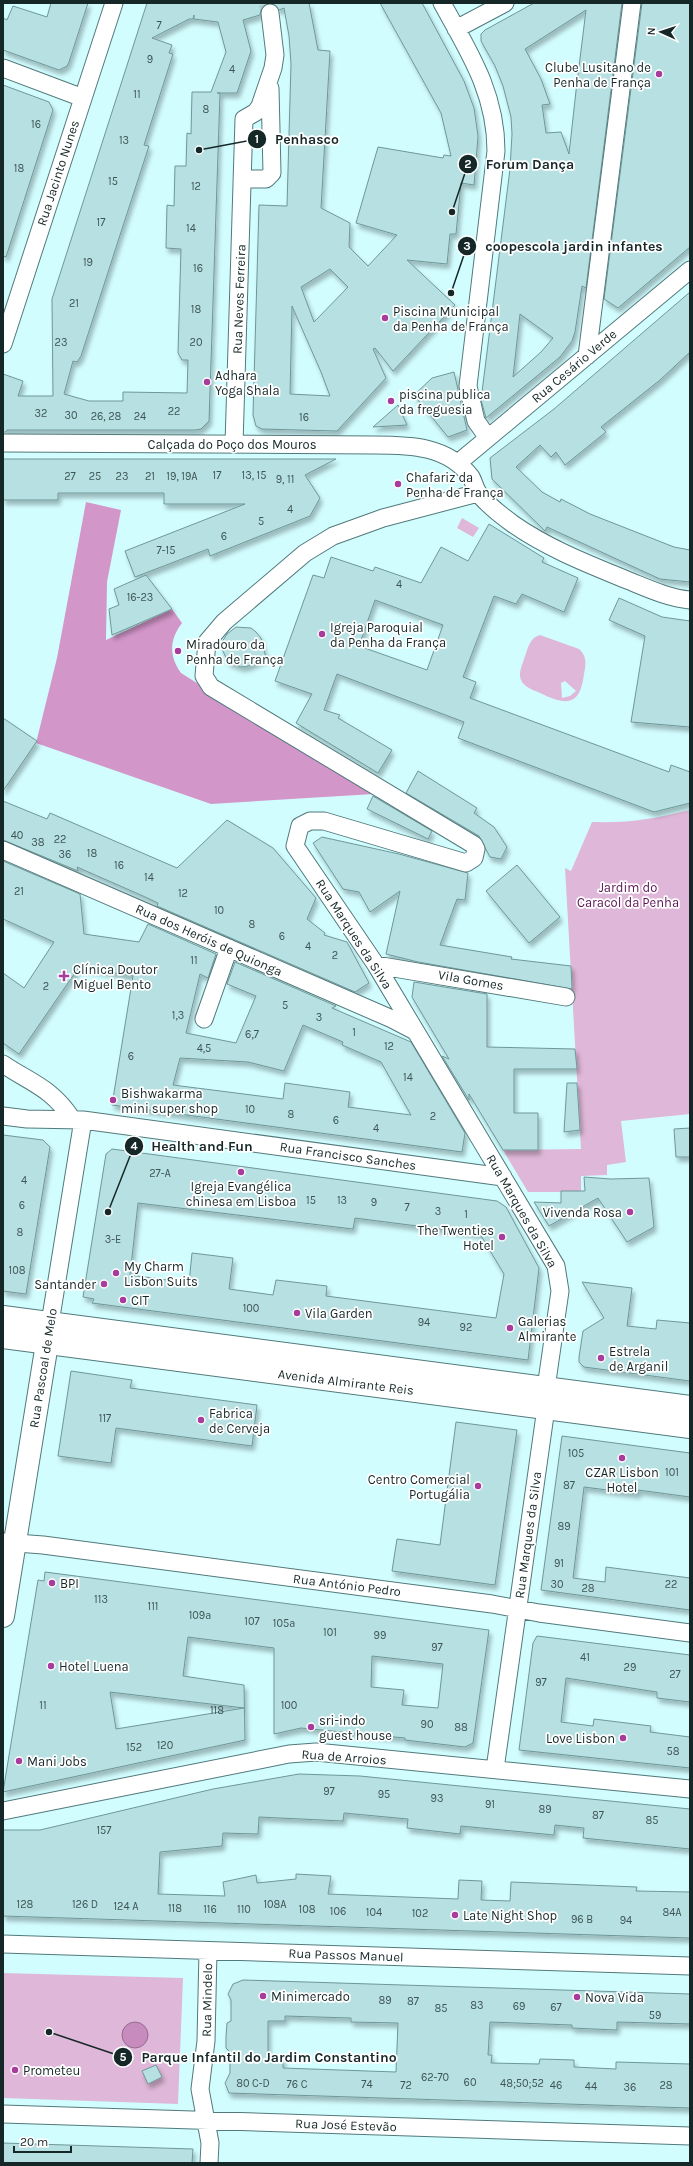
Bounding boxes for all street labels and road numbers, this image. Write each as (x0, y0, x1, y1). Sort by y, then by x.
street label: Rua Jacinto Nunes (34, 118, 82, 228)
street label: Rua Neves Ferreira (230, 244, 248, 354)
street label: Rua Cesário Verde (529, 326, 620, 406)
street label: Calçada do Poço dos Mouros (147, 437, 317, 452)
street label: Rua Marques da Silva (312, 876, 395, 992)
street label: Rua dos Heróis de Quionga (133, 901, 285, 979)
street label: Vila Gomes (437, 967, 505, 993)
street label: Rua Francisco Sanches (279, 1139, 417, 1173)
street label: Rua Marques da Silva (483, 1152, 561, 1271)
street label: Rua Pascoal de Melo (26, 1307, 60, 1429)
street label: Avenida Almirante Reis (277, 1366, 415, 1398)
street label: Rua Marques da Silva (512, 1471, 545, 1600)
street label: Rua António Pedro (292, 1571, 402, 1599)
street label: Rua de Arroios (301, 1747, 387, 1767)
street label: Rua Passos Manuel (288, 1945, 404, 1965)
street label: Rua Mindelo (199, 1963, 215, 2037)
street label: Rua José Estevão (295, 2116, 397, 2134)

